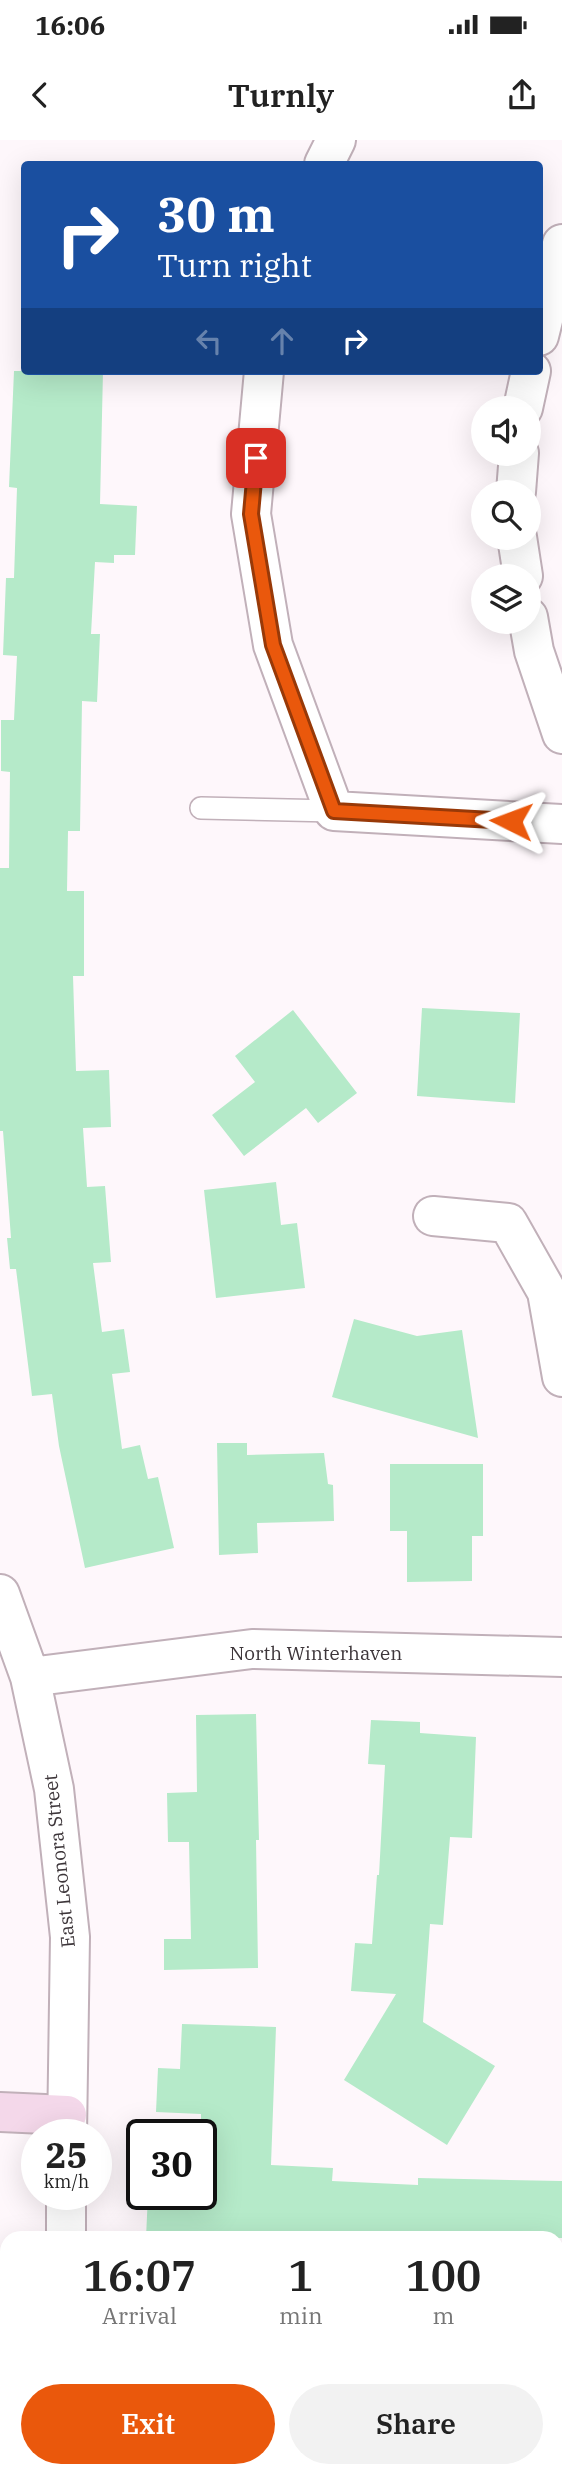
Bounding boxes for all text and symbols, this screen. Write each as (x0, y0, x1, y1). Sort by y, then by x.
text: 16:06 (35, 8, 105, 42)
text: Turnly (228, 74, 334, 116)
icon: back (21, 76, 59, 114)
icon: share (503, 76, 541, 114)
text: 30 m (157, 182, 275, 245)
icon: right (42, 189, 133, 280)
text: Turn right (157, 244, 312, 286)
icon: left (190, 322, 228, 360)
icon: ahead (263, 322, 301, 360)
icon: right (336, 322, 374, 360)
map controls (471, 396, 541, 634)
button: sound (471, 396, 541, 466)
pin (226, 428, 286, 488)
icon: arrive (237, 439, 275, 477)
button: search (471, 480, 541, 550)
button: layers (471, 564, 541, 634)
position arrow (474, 784, 548, 858)
street label: North Winterhaven (230, 1641, 402, 1665)
street label: East Leonora Street (38, 1773, 80, 1949)
speed limit sign: 30 (126, 2119, 217, 2210)
text: 25 (45, 2132, 88, 2178)
text: km/h (44, 2170, 89, 2193)
text: 16:07 (83, 2248, 196, 2303)
text: 1 (288, 2248, 313, 2303)
text: 100 (406, 2248, 481, 2303)
text: Arrival (102, 2300, 177, 2330)
text: min (279, 2300, 323, 2330)
text: m (432, 2300, 454, 2330)
button: Exit (21, 2384, 275, 2464)
button: Share (289, 2384, 543, 2464)

